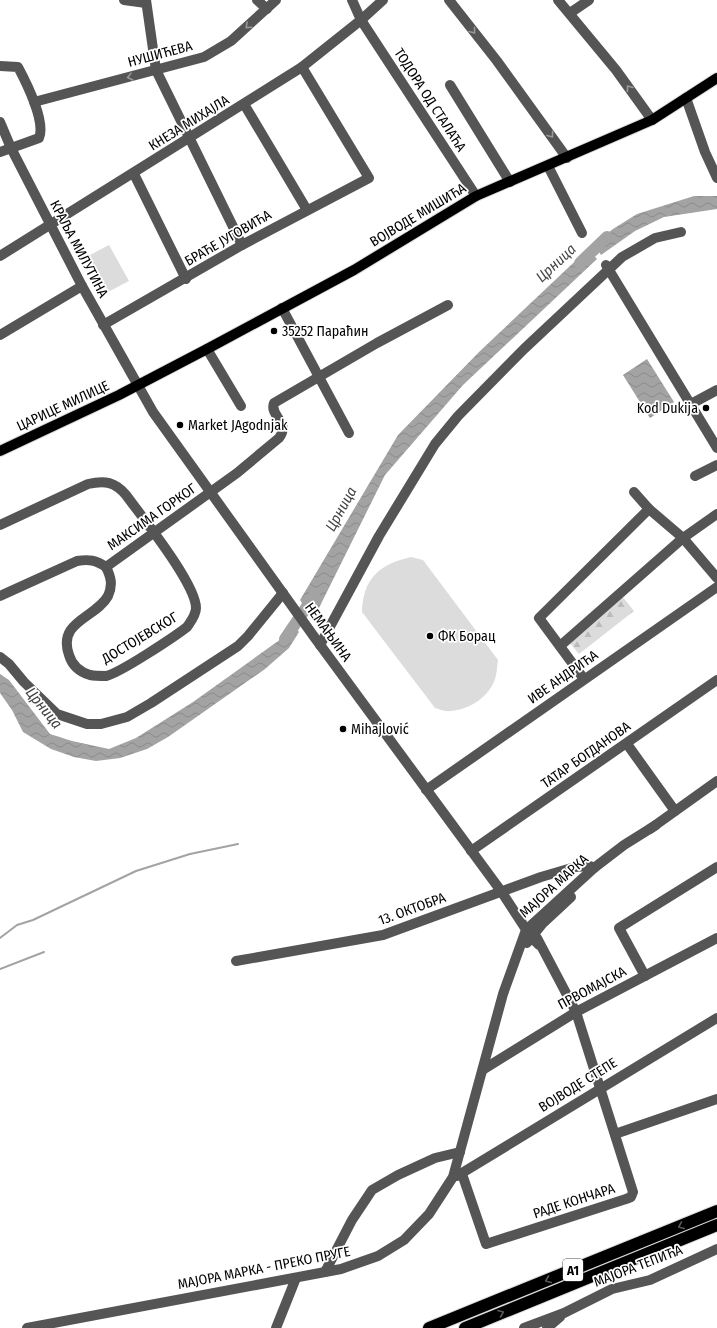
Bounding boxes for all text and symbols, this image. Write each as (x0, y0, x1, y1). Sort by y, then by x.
one-way arrow (245, 22, 252, 29)
one-way arrow (469, 26, 476, 33)
street label: НУШИЋЕВА (126, 37, 195, 71)
street label: ТОДОРА ОД СТАЛАЋА (390, 45, 470, 155)
one-way arrow (127, 72, 134, 81)
one-way arrow (627, 86, 634, 93)
street label: КНЕЗА МИХАЈЛА (146, 91, 233, 154)
one-way arrow (546, 131, 554, 138)
street label: ВОЈВОДЕ МИШИЋА (367, 179, 470, 250)
street label: КРАЉА МИЛУТИНА (46, 197, 112, 301)
street label: БРАЋЕ ЈУГОВИЋА (182, 206, 275, 270)
water label: Црница (532, 240, 580, 286)
place label: 35252 Параћин (282, 323, 368, 340)
marker: 35252 Параћин (269, 326, 279, 336)
street label: ЦАРИЦЕ МИЛИЦЕ (14, 377, 112, 435)
place label: Kod Dukija (637, 400, 698, 417)
marker: Kod Dukija (701, 403, 711, 413)
place label: Market JAgodnjak (188, 417, 288, 434)
marker: Market JAgodnjak (175, 420, 185, 430)
street label: МАКСИМА ГОРКОГ (104, 480, 200, 554)
water label: Црница (321, 483, 361, 534)
street label: НЕМАЊИНА (301, 599, 355, 665)
street label: ДОСТОЈЕВСКОГ (98, 608, 182, 668)
place label: ФК Борац (438, 628, 496, 645)
marker: ФК Борац (425, 631, 435, 641)
street label: ИВЕ АНДРИЋА (525, 646, 602, 707)
water label: Црница (22, 684, 66, 733)
street label: ТАТАР БОГДАНОВА (538, 718, 634, 792)
place label: Mihajlović (351, 721, 409, 738)
marker: Mihajlović (338, 724, 348, 734)
street label: МАЈОРА МАРКА (516, 850, 592, 921)
street label: 13. ОКТОБРА (376, 889, 449, 929)
street label: ПРВОМАЈСКА (555, 963, 630, 1013)
street label: ВОЈВОДЕ СТЕПЕ (536, 1054, 621, 1116)
street label: РАДЕ КОНЧАРА (531, 1180, 618, 1222)
one-way arrow (677, 1221, 684, 1229)
street label: МАЈОРА ТЕПИЋА (591, 1241, 685, 1291)
street label: МАЈОРА МАРКА - ПРЕКО ПРУГЕ (176, 1243, 352, 1293)
road number: A1 (563, 1259, 583, 1281)
one-way arrow (544, 1275, 552, 1283)
one-way arrow (497, 1310, 504, 1318)

